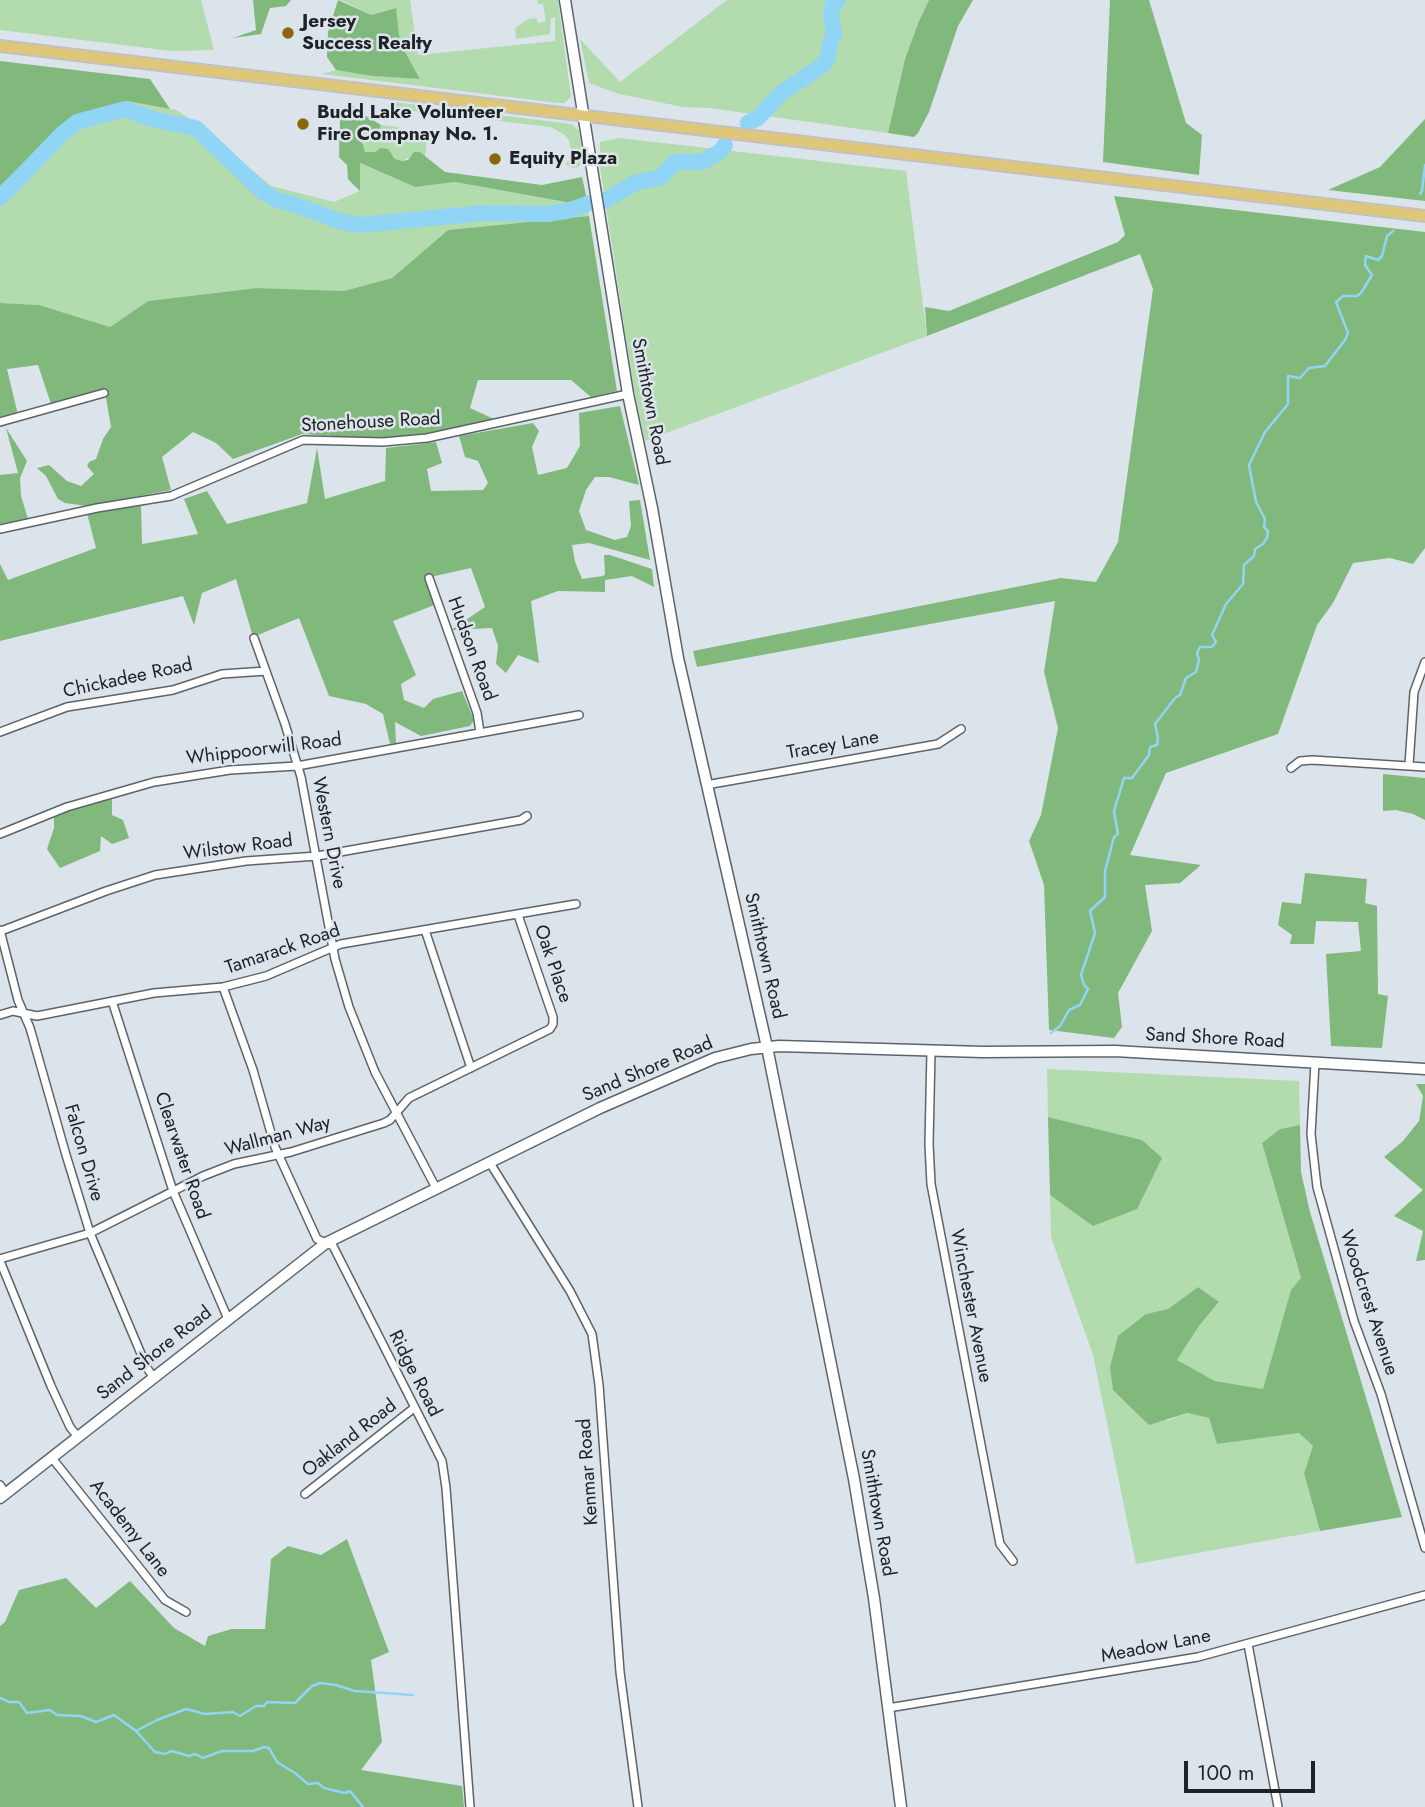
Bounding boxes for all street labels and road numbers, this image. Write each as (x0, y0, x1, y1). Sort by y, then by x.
street label: Smithtown Road (626, 337, 672, 467)
street label: Stonehouse Road (301, 408, 441, 438)
street label: Hudson Road (442, 594, 500, 704)
street label: Chickadee Road (61, 654, 195, 704)
street label: Tracey Lane (785, 727, 881, 765)
street label: Whippoorwill Road (185, 729, 343, 771)
street label: Western Drive (306, 775, 350, 891)
street label: Wilstow Road (182, 830, 294, 866)
street label: Smithtown Road (738, 891, 790, 1021)
street label: Tamarack Road (223, 920, 343, 980)
street label: Oak Place (528, 922, 576, 1006)
street label: Sand Shore Road (1145, 1024, 1285, 1054)
street label: Sand Shore Road (579, 1032, 717, 1108)
street label: Clearwater Road (149, 1089, 213, 1223)
street label: Falcon Drive (58, 1102, 108, 1204)
street label: Wallman Way (223, 1112, 333, 1162)
street label: Winchester Avenue (944, 1227, 996, 1385)
street label: Woodcrest Avenue (1334, 1228, 1402, 1378)
street label: Sand Shore Road (93, 1302, 217, 1406)
street label: Ridge Road (383, 1327, 445, 1421)
street label: Oakland Road (298, 1395, 402, 1483)
street label: Kenmar Road (574, 1418, 604, 1526)
street label: Smithtown Road (855, 1448, 899, 1578)
street label: Academy Lane (84, 1476, 174, 1582)
street label: Meadow Lane (1099, 1625, 1213, 1669)

